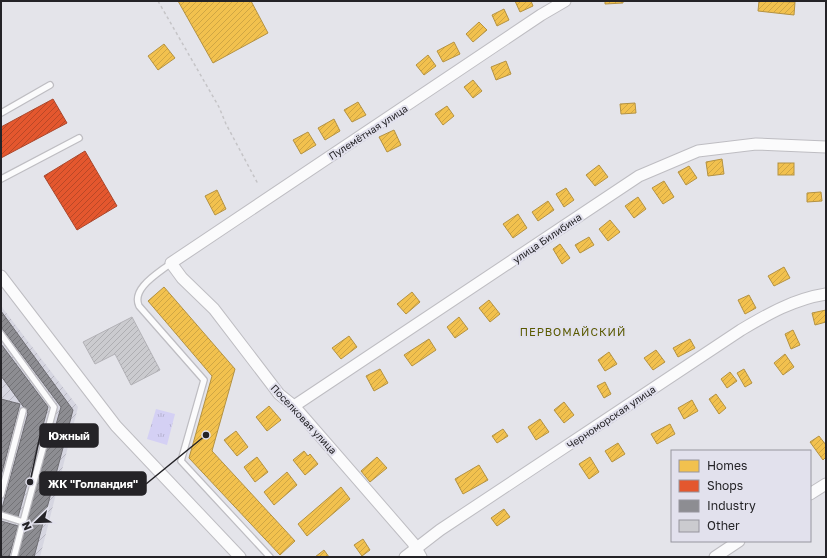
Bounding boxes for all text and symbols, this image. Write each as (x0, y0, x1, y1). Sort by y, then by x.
street label: Пулемётная улица (326, 102, 410, 162)
street label: улица Билибина (510, 211, 584, 265)
district label: ПЕРВОМАЙСКИЙ (520, 325, 626, 338)
street label: Поселковая улица (269, 382, 339, 456)
street label: Черноморская улица (564, 383, 658, 451)
callout: Южный (40, 424, 98, 447)
text: Южный (48, 429, 90, 442)
legend (671, 450, 811, 542)
text: Homes (707, 458, 747, 473)
callout: ЖК "Голландия" (40, 472, 146, 495)
text: ЖК "Голландия" (48, 477, 138, 490)
text: Shops (707, 478, 743, 493)
text: Industry (707, 498, 756, 513)
north arrow (16, 502, 56, 542)
text: Other (707, 518, 740, 533)
text: N (19, 520, 34, 532)

